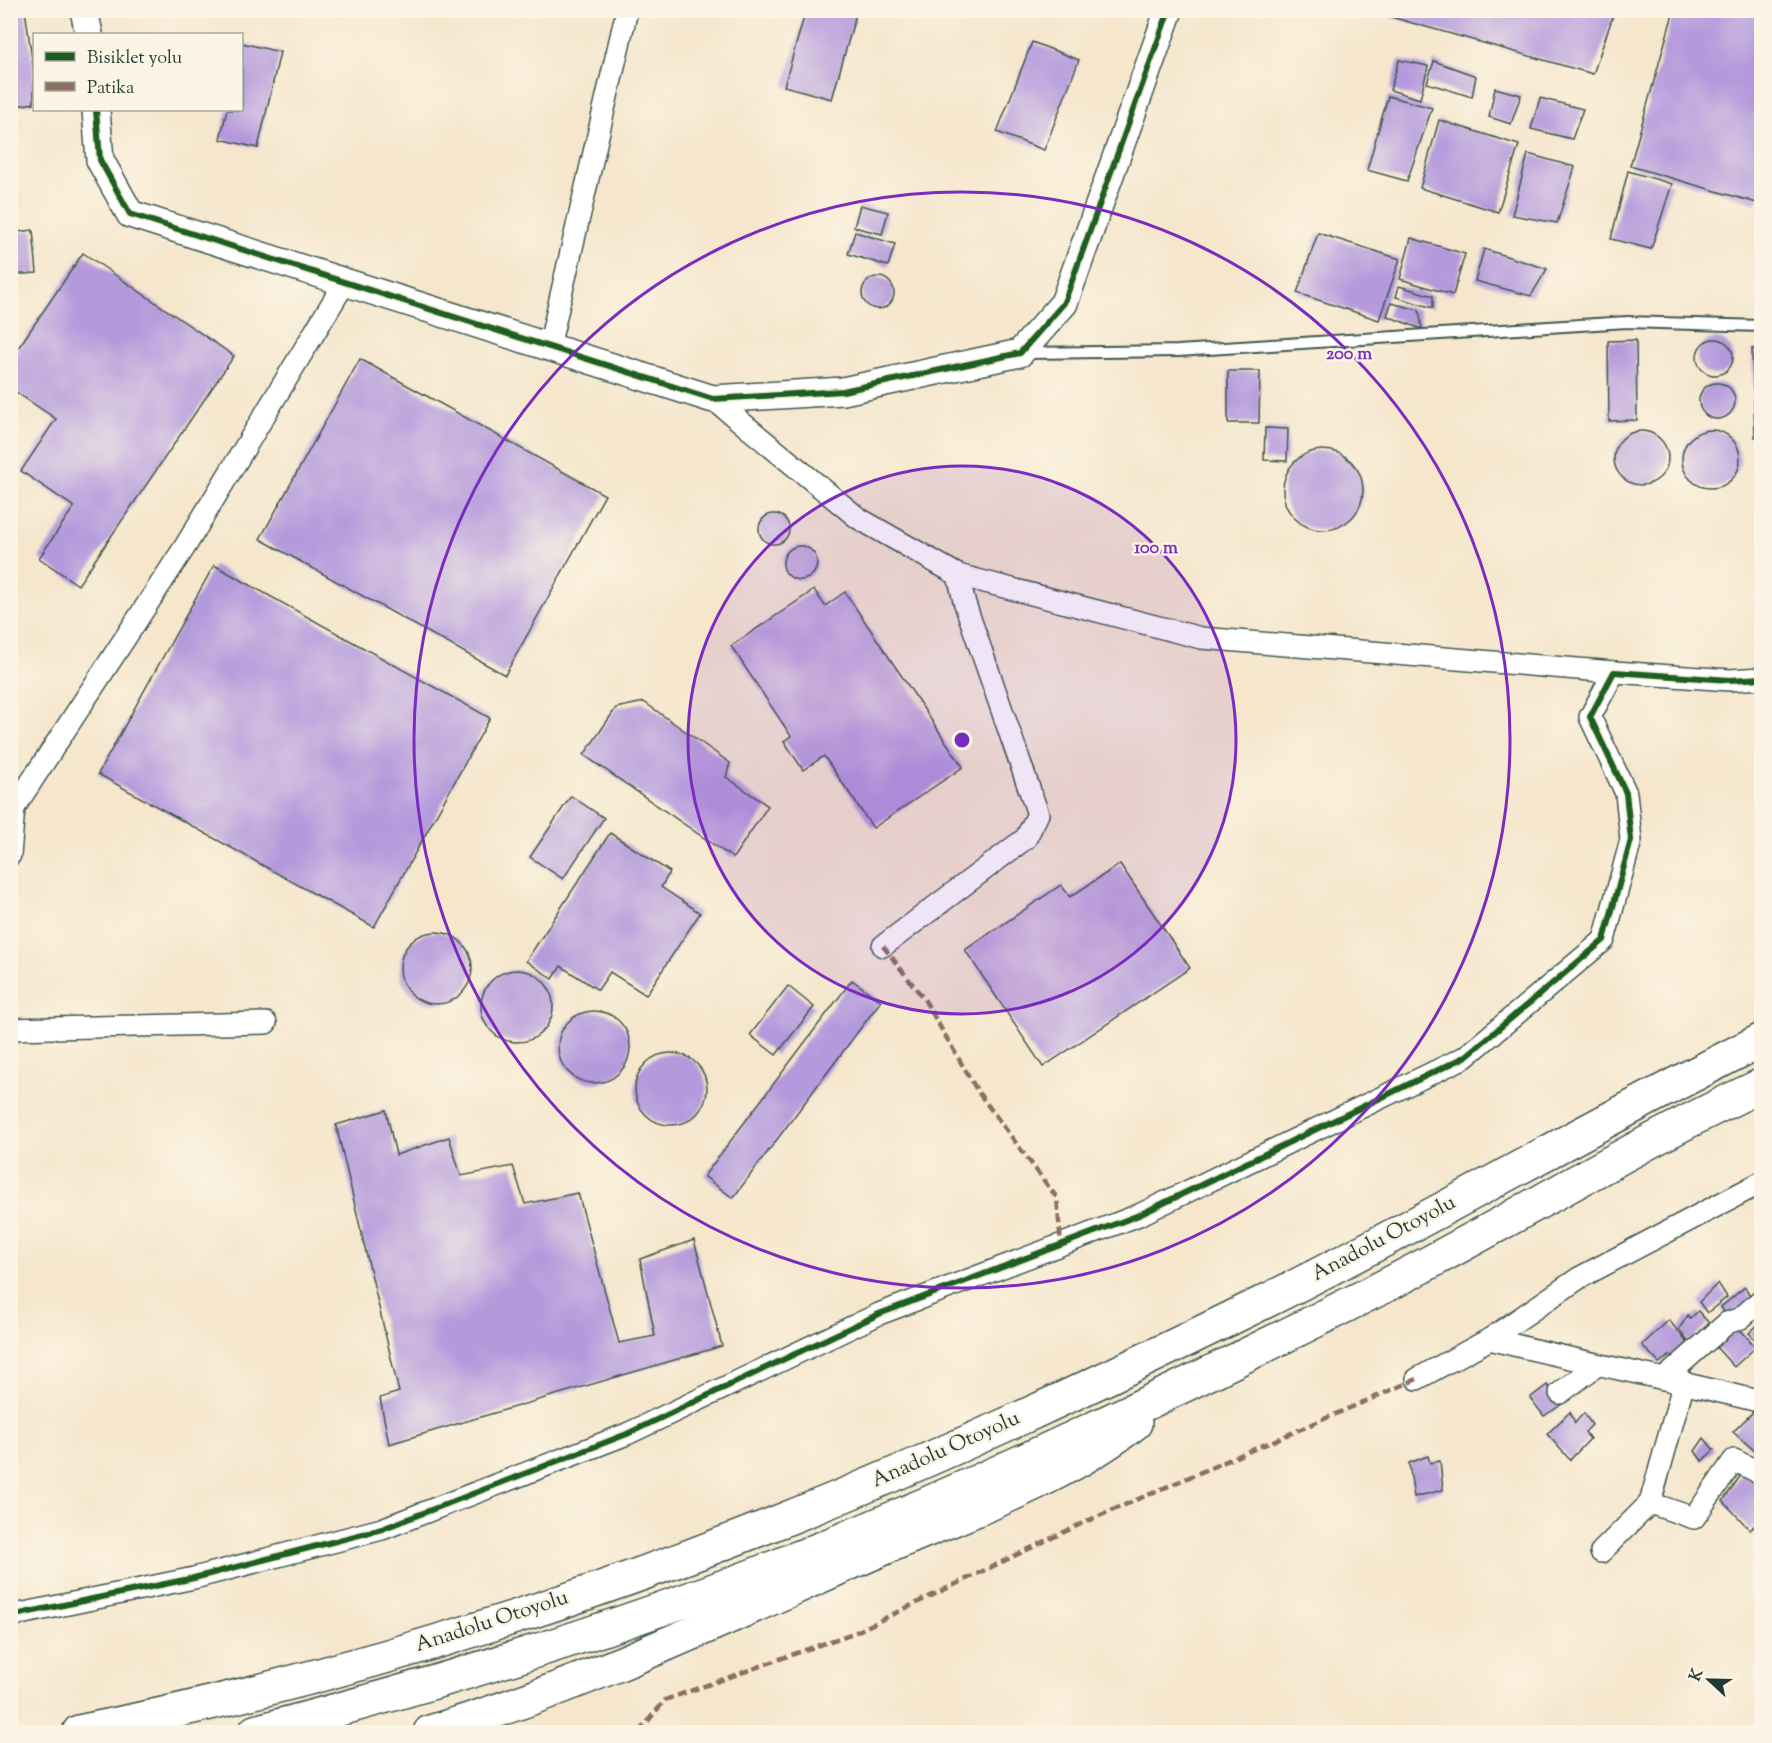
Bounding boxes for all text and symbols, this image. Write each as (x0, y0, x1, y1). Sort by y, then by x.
legend (33, 33, 243, 111)
text: Bisiklet yolu (87, 46, 182, 72)
text: Patika (87, 76, 134, 102)
text: 200 m (1326, 342, 1372, 368)
text: 100 m (1134, 536, 1178, 562)
centre of rings (952, 730, 972, 750)
street label: Anadolu Otoyolu (1307, 1188, 1461, 1290)
street label: Anadolu Otoyolu (867, 1404, 1025, 1496)
street label: Anadolu Otoyolu (412, 1583, 572, 1661)
north arrow (1679, 1650, 1739, 1710)
text: K (1685, 1665, 1710, 1685)

